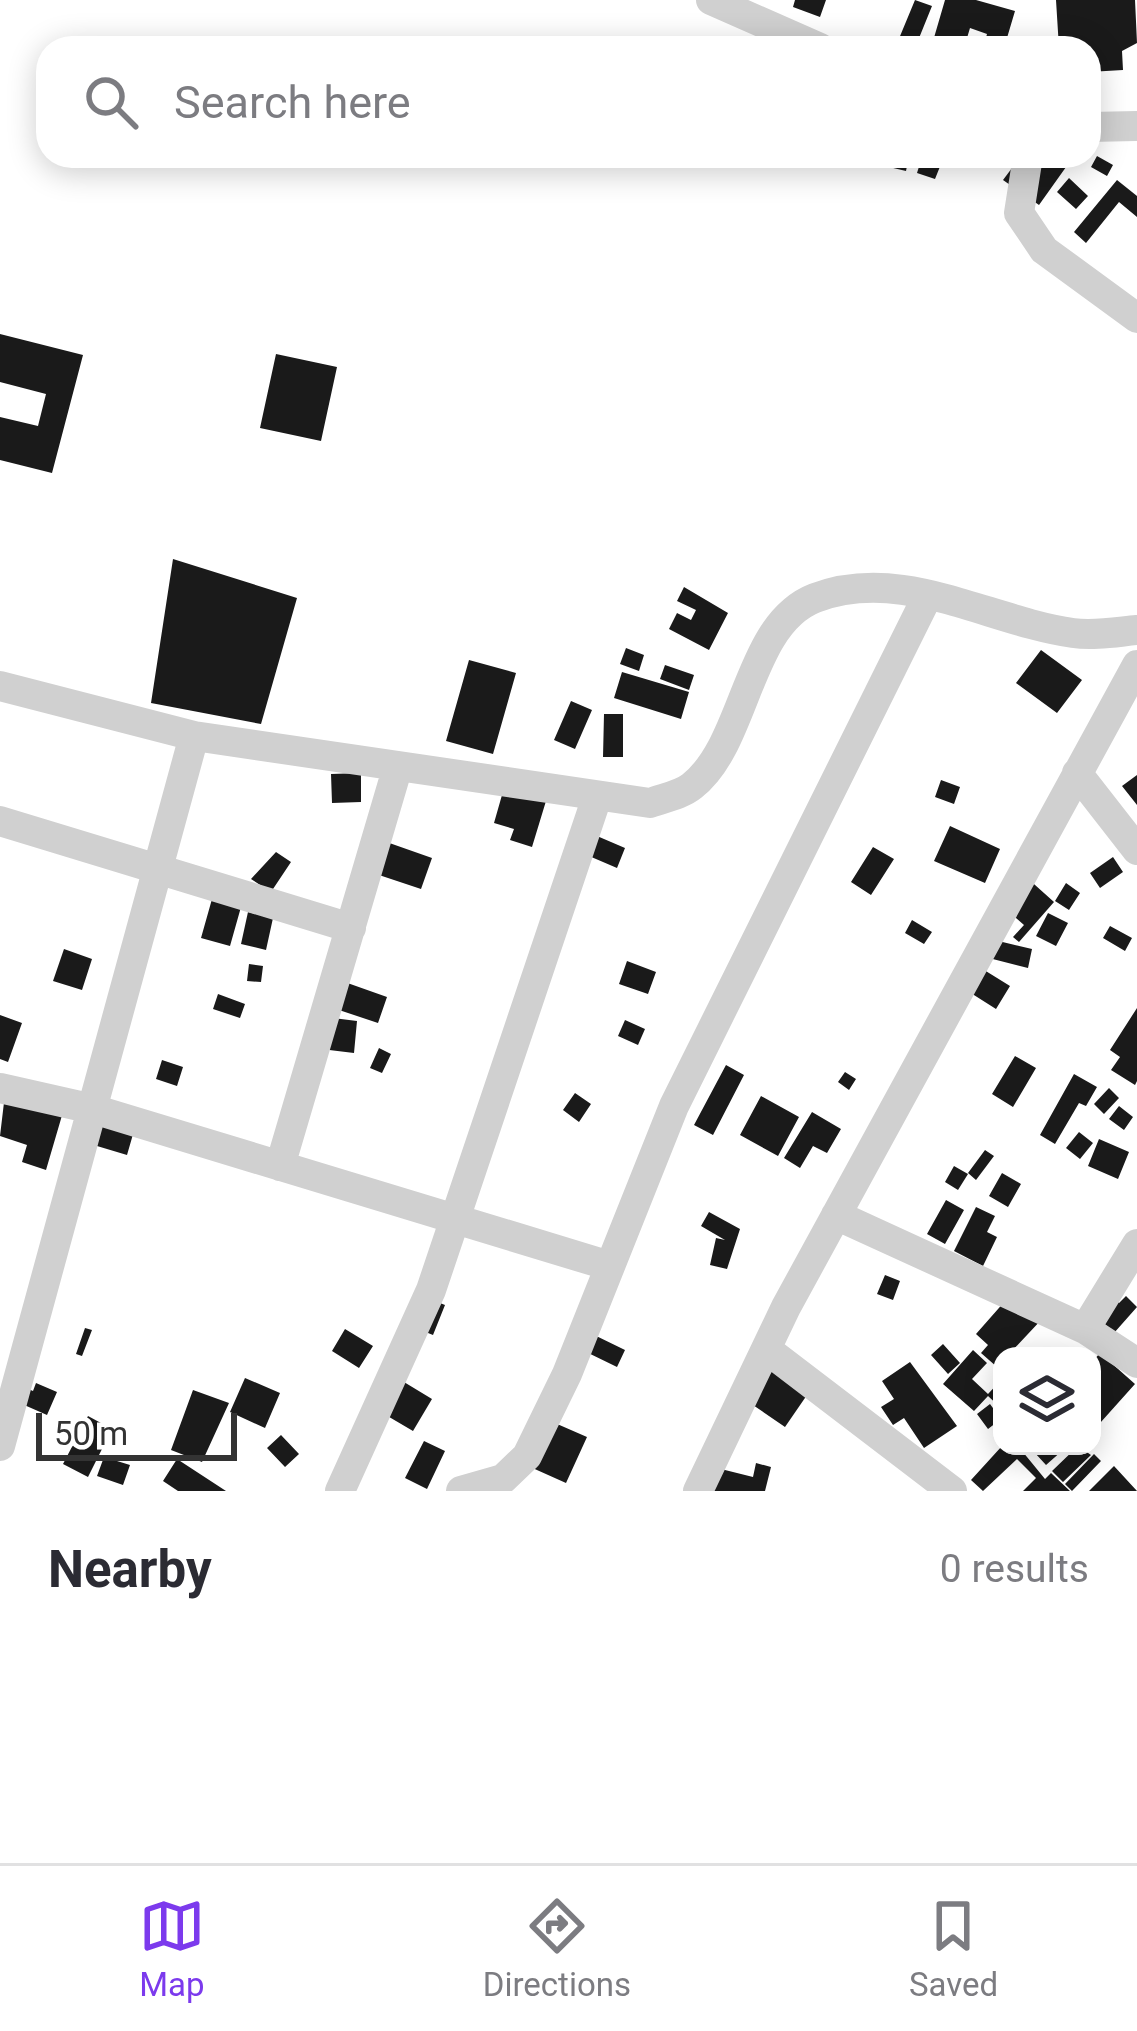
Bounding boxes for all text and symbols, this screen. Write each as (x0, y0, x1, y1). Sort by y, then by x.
search box (36, 36, 1101, 168)
icon: search (78, 69, 144, 135)
text: Search here (174, 76, 411, 129)
map controls (993, 1347, 1101, 1455)
button: layers (993, 1347, 1101, 1455)
scale bar (36, 1407, 237, 1460)
text: 50 m (54, 1414, 128, 1453)
text: Nearby (48, 1540, 212, 1599)
text: 0 results (940, 1546, 1089, 1592)
tab: Map (139, 1893, 205, 2004)
tab: Directions (483, 1893, 631, 2004)
tab: Saved (909, 1893, 998, 2004)

